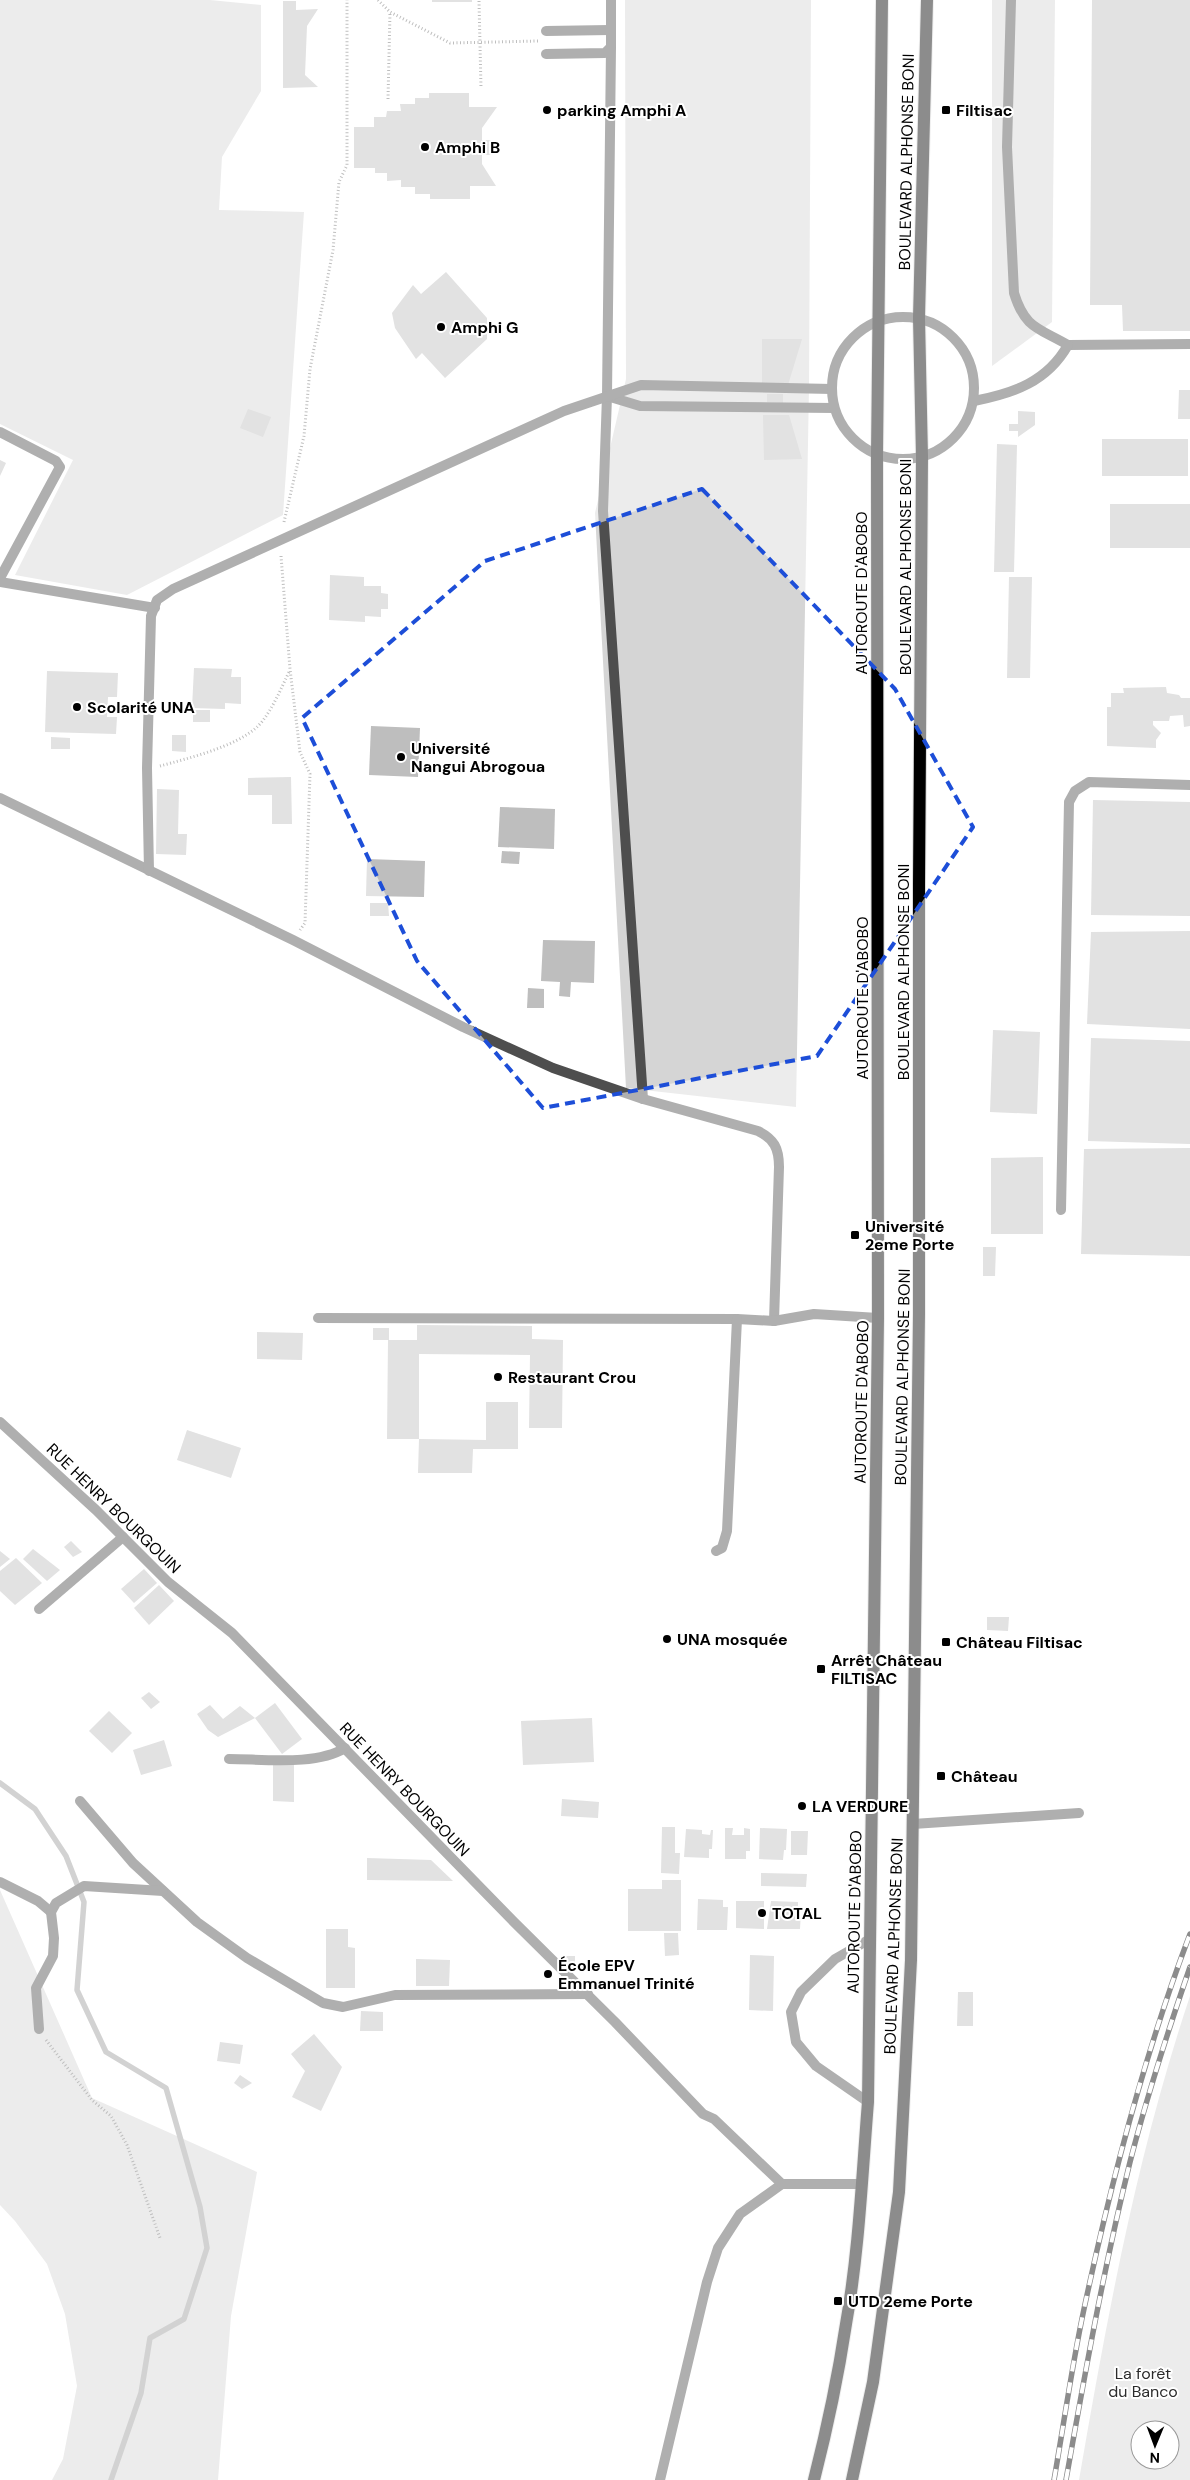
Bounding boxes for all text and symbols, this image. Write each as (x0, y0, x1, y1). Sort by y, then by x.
street label: BOULEVARD ALPHONSE BONI (894, 54, 919, 270)
place label: parking Amphi A (557, 100, 686, 121)
place label: Filtisac (956, 100, 1012, 121)
marker: parking Amphi A (541, 104, 553, 116)
marker: Filtisac (940, 104, 952, 116)
place label: Amphi B (435, 137, 500, 158)
marker: Amphi B (419, 141, 431, 153)
place label: Amphi G (451, 317, 518, 338)
marker: Amphi G (435, 321, 447, 333)
street label: BOULEVARD ALPHONSE BONI (895, 459, 916, 675)
street label: AUTOROUTE D'ABOBO (851, 511, 872, 675)
place label: Scolarité UNA (87, 697, 195, 718)
marker: Scolarité UNA (71, 701, 83, 713)
place label: Université Nangui Abrogoua (411, 738, 545, 777)
marker: Université Nangui Abrogoua (395, 751, 407, 763)
street label: BOULEVARD ALPHONSE BONI (893, 864, 914, 1080)
street label: AUTOROUTE D'ABOBO (852, 916, 873, 1080)
place label: Université 2eme Porte (865, 1216, 954, 1255)
marker: Université 2eme Porte (849, 1229, 861, 1241)
street label: BOULEVARD ALPHONSE BONI (890, 1269, 915, 1485)
street label: AUTOROUTE D'ABOBO (850, 1320, 873, 1484)
place label: Restaurant Crou (508, 1367, 636, 1388)
marker: Restaurant Crou (492, 1371, 504, 1383)
street label: RUE HENRY BOURGOUIN (42, 1439, 185, 1578)
place label: UNA mosquée (677, 1629, 788, 1650)
place label: Château Filtisac (956, 1632, 1083, 1653)
marker: UNA mosquée (661, 1633, 673, 1645)
marker: Château Filtisac (940, 1636, 952, 1648)
place label: Arrêt Château FILTISAC (831, 1650, 942, 1689)
marker: Arrêt Château FILTISAC (815, 1663, 827, 1675)
street label: RUE HENRY BOURGOUIN (335, 1718, 474, 1861)
place label: Château (951, 1766, 1018, 1787)
marker: Château (935, 1770, 947, 1782)
place label: LA VERDURE (812, 1796, 908, 1817)
marker: LA VERDURE (796, 1800, 808, 1812)
street label: AUTOROUTE D'ABOBO (843, 1830, 866, 1994)
street label: BOULEVARD ALPHONSE BONI (879, 1837, 908, 2055)
place label: TOTAL (772, 1903, 822, 1924)
marker: TOTAL (756, 1907, 768, 1919)
place label: École EPV Emmanuel Trinité (558, 1955, 695, 1994)
marker: École EPV Emmanuel Trinité (542, 1968, 554, 1980)
place label: UTD 2eme Porte (848, 2291, 973, 2312)
marker: UTD 2eme Porte (832, 2295, 844, 2307)
park label: La forêt du Banco (1108, 2363, 1178, 2402)
north arrow (1130, 2420, 1180, 2470)
text: N (1150, 2449, 1160, 2467)

